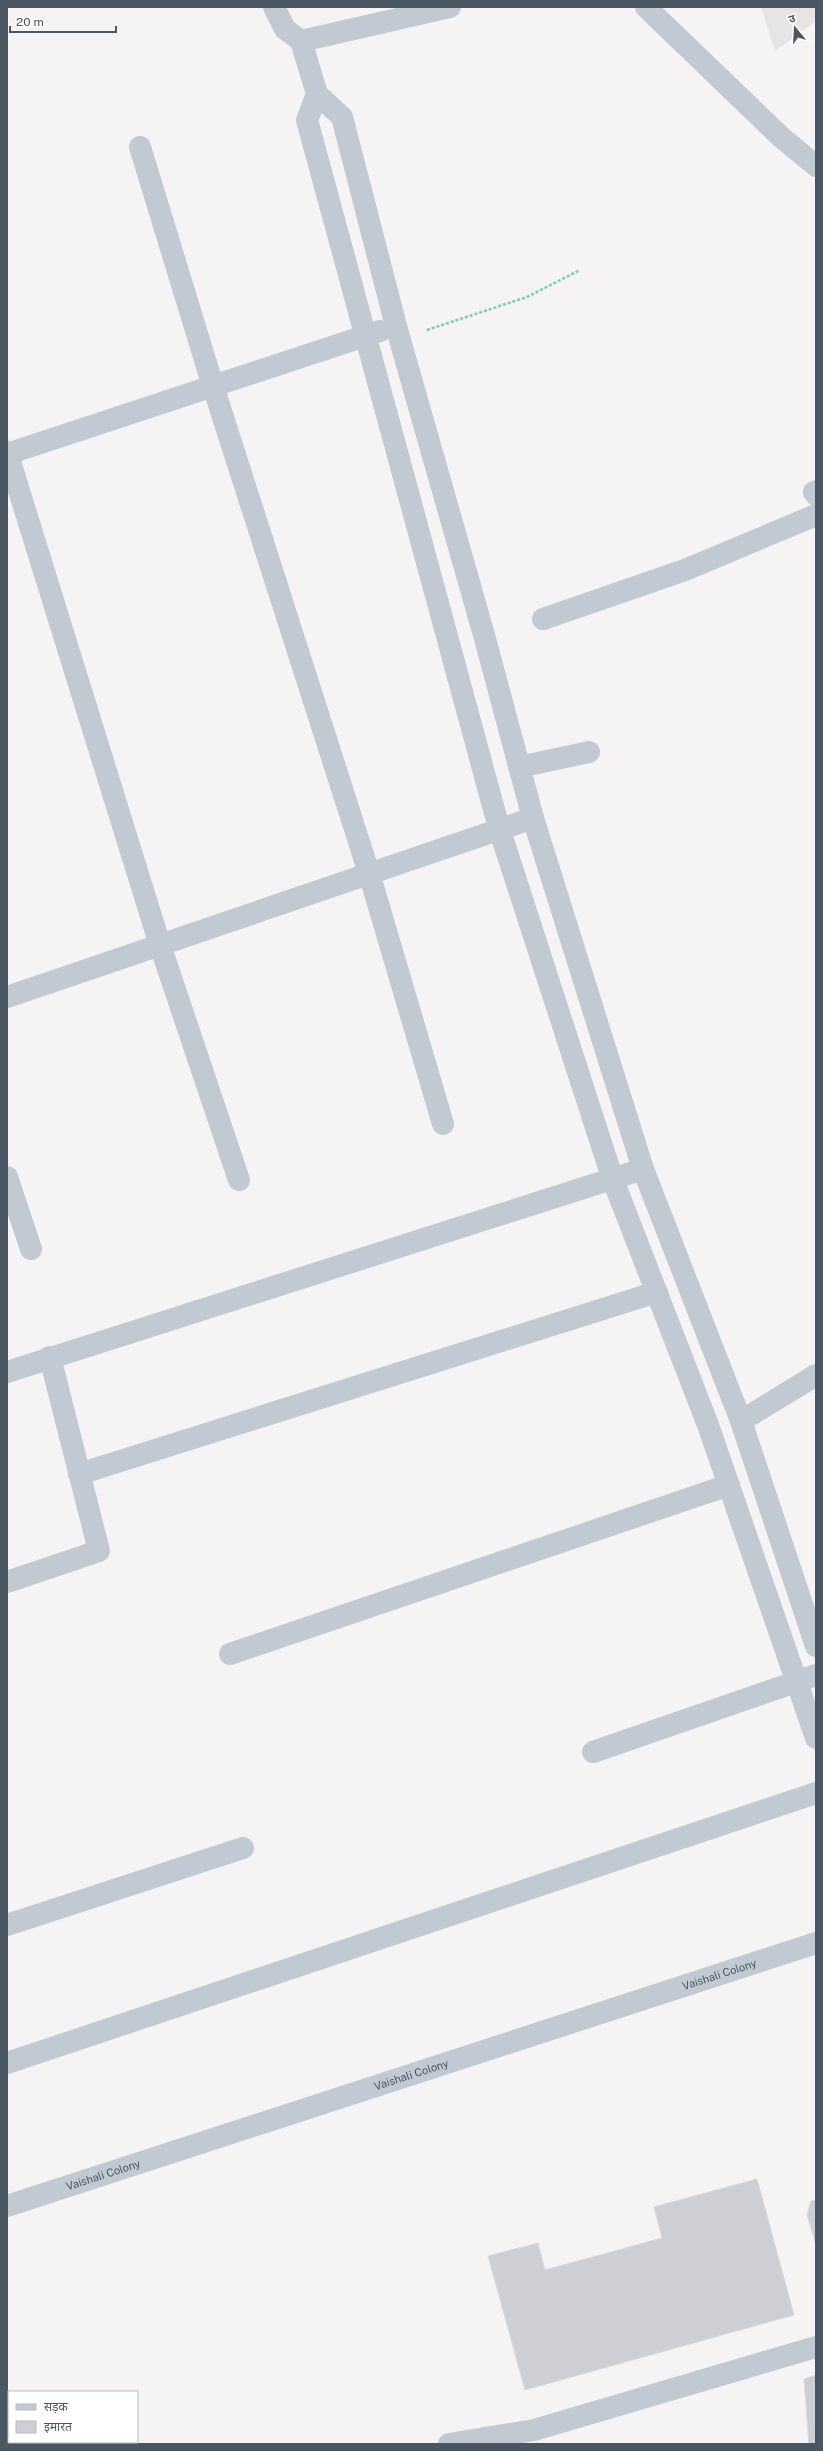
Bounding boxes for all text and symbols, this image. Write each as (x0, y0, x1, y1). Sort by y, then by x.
scale bar (10, 8, 116, 34)
north arrow (775, 8, 815, 48)
text: उ (787, 12, 797, 25)
text: 20 m (16, 15, 44, 29)
street label: Vaishali Colony (681, 1957, 758, 1992)
street label: Vaishali Colony (372, 2057, 450, 2092)
street label: Vaishali Colony (64, 2157, 142, 2192)
legend (8, 2391, 138, 2443)
text: सड़क (44, 2400, 69, 2414)
text: इमारत (44, 2420, 73, 2434)

